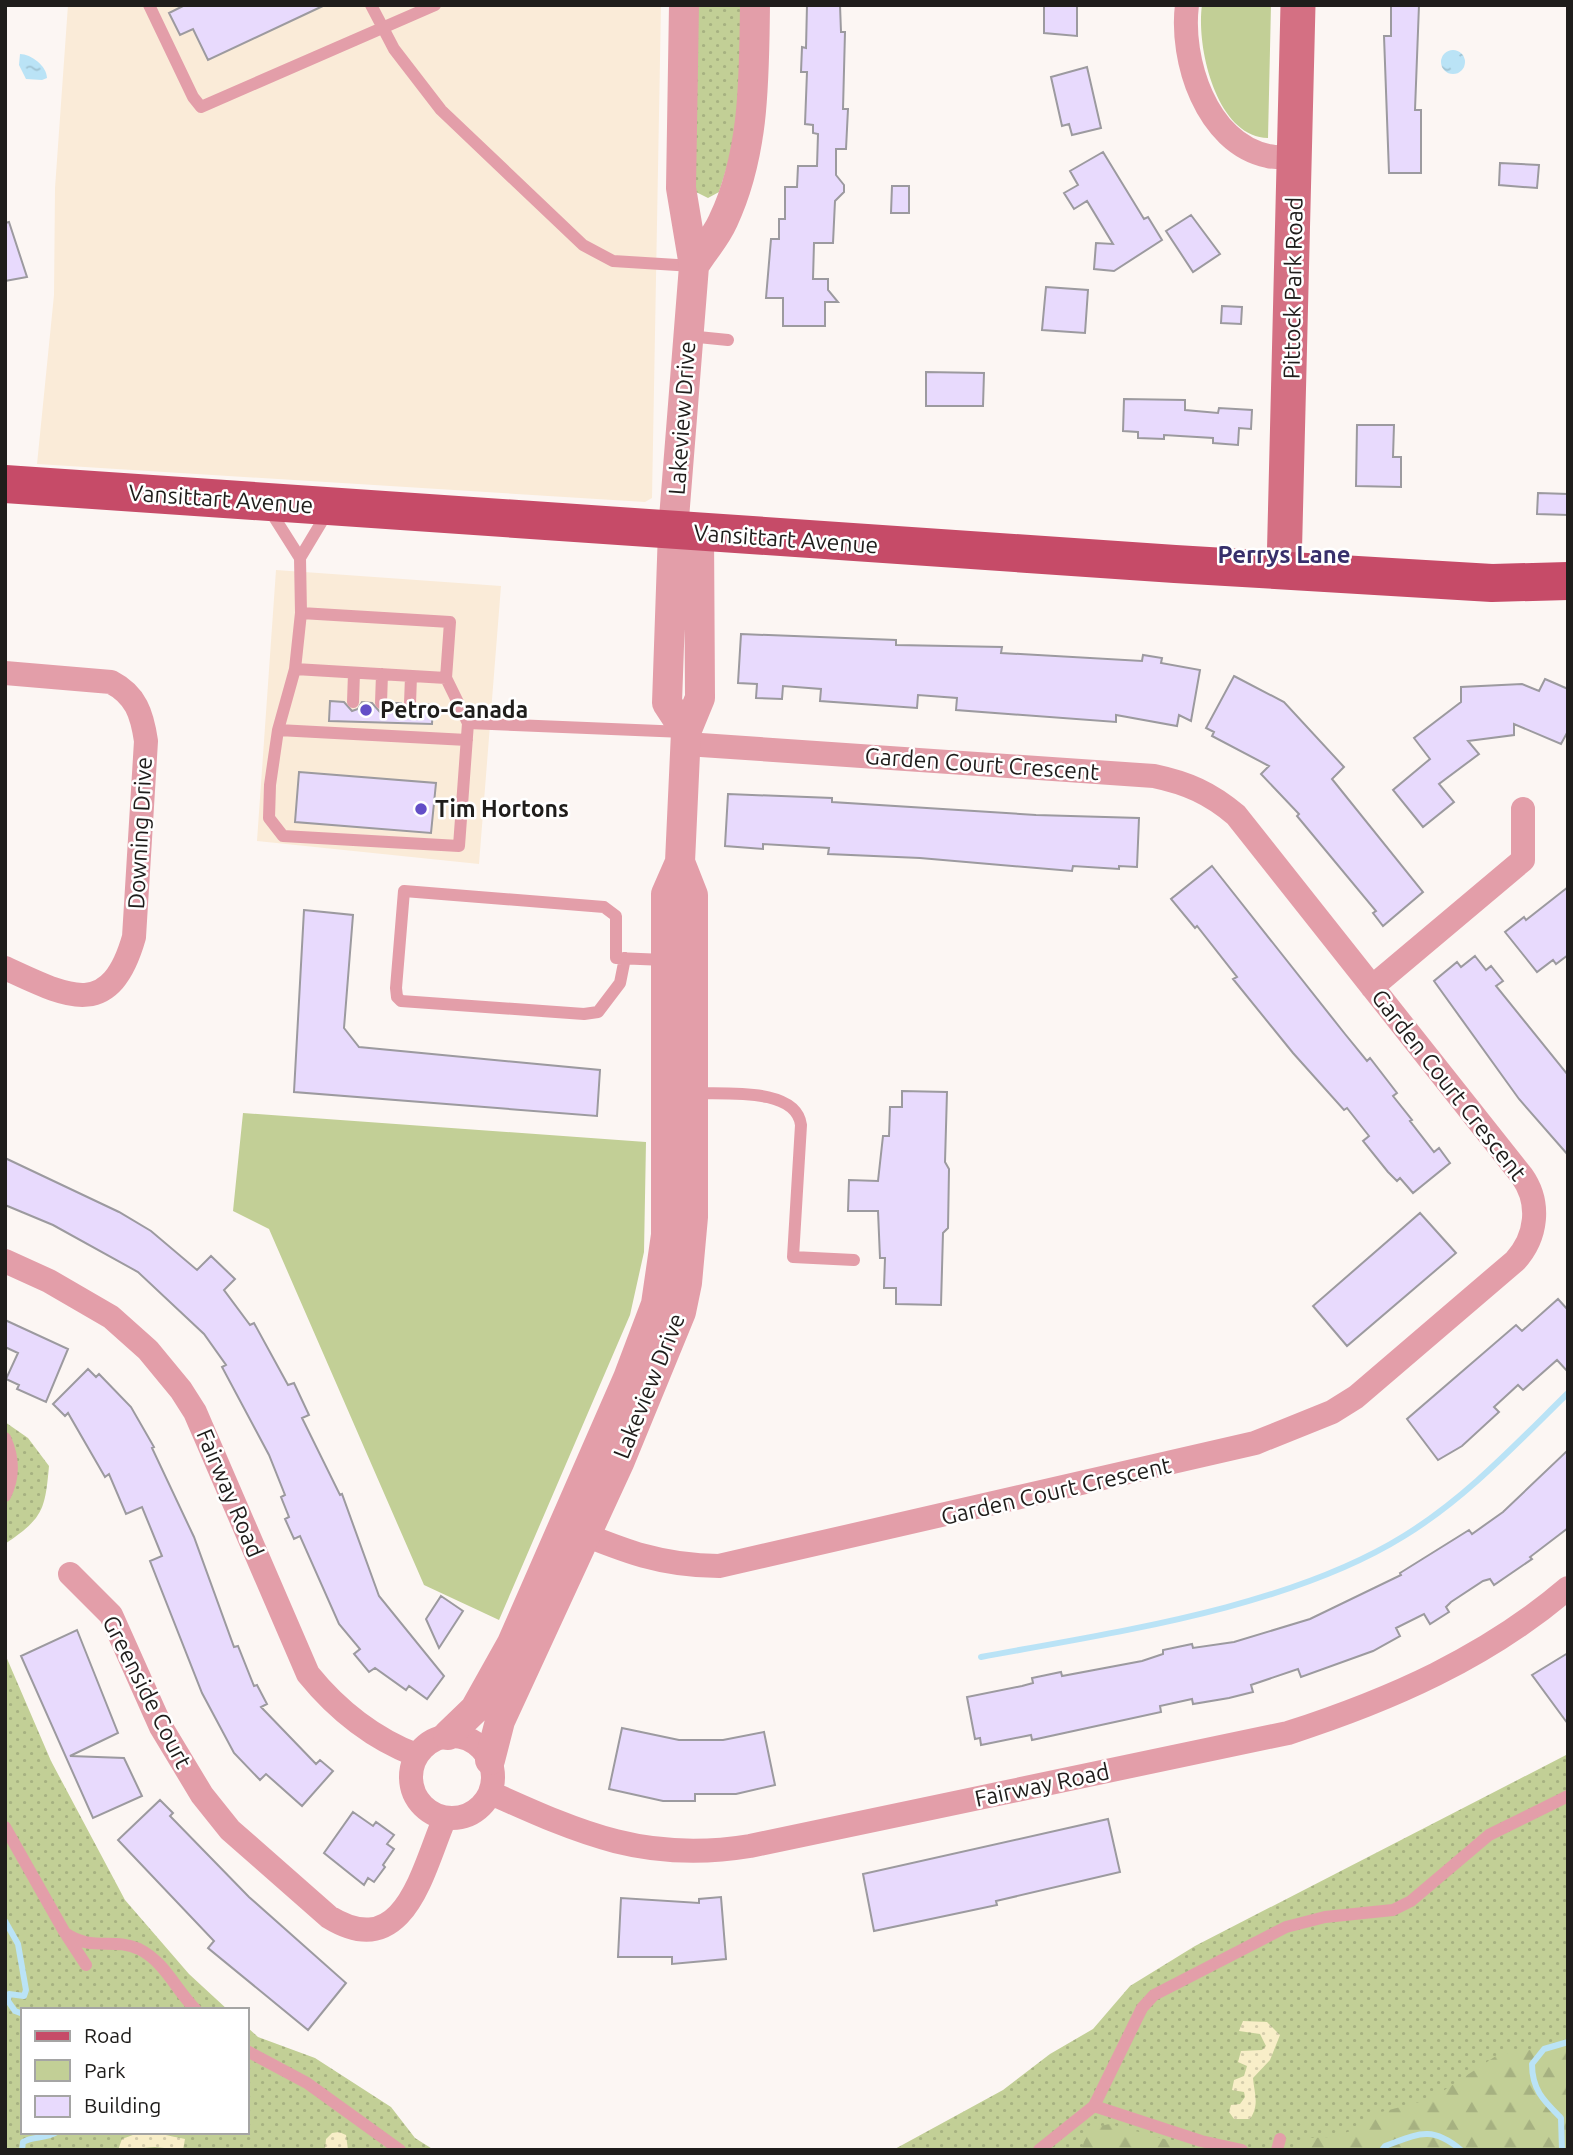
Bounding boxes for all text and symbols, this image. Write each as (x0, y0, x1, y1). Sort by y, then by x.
street label: Pittock Park Road (1278, 197, 1307, 379)
street label: Lakeview Drive (664, 340, 699, 496)
street label: Vansittart Avenue (128, 480, 314, 517)
street label: Vansittart Avenue (693, 520, 879, 557)
district label: Perrys Lane (1217, 541, 1351, 568)
place label: Petro-Canada (380, 697, 528, 722)
marker: Petro-Canada (358, 702, 374, 718)
street label: Garden Court Crescent (864, 743, 1100, 784)
street label: Downing Drive (123, 756, 156, 910)
place label: Tim Hortons (435, 796, 569, 821)
marker: Tim Hortons (413, 801, 429, 817)
street label: Garden Court Crescent (1367, 984, 1532, 1185)
street label: Lakeview Drive (608, 1310, 689, 1462)
street label: Fairway Road (192, 1425, 269, 1561)
street label: Garden Court Crescent (939, 1452, 1173, 1529)
street label: Greenside Court (98, 1611, 197, 1772)
street label: Fairway Road (972, 1758, 1111, 1811)
legend (21, 2008, 248, 2134)
text: Road (84, 2023, 132, 2047)
text: Park (84, 2058, 126, 2082)
text: Building (84, 2093, 161, 2117)

